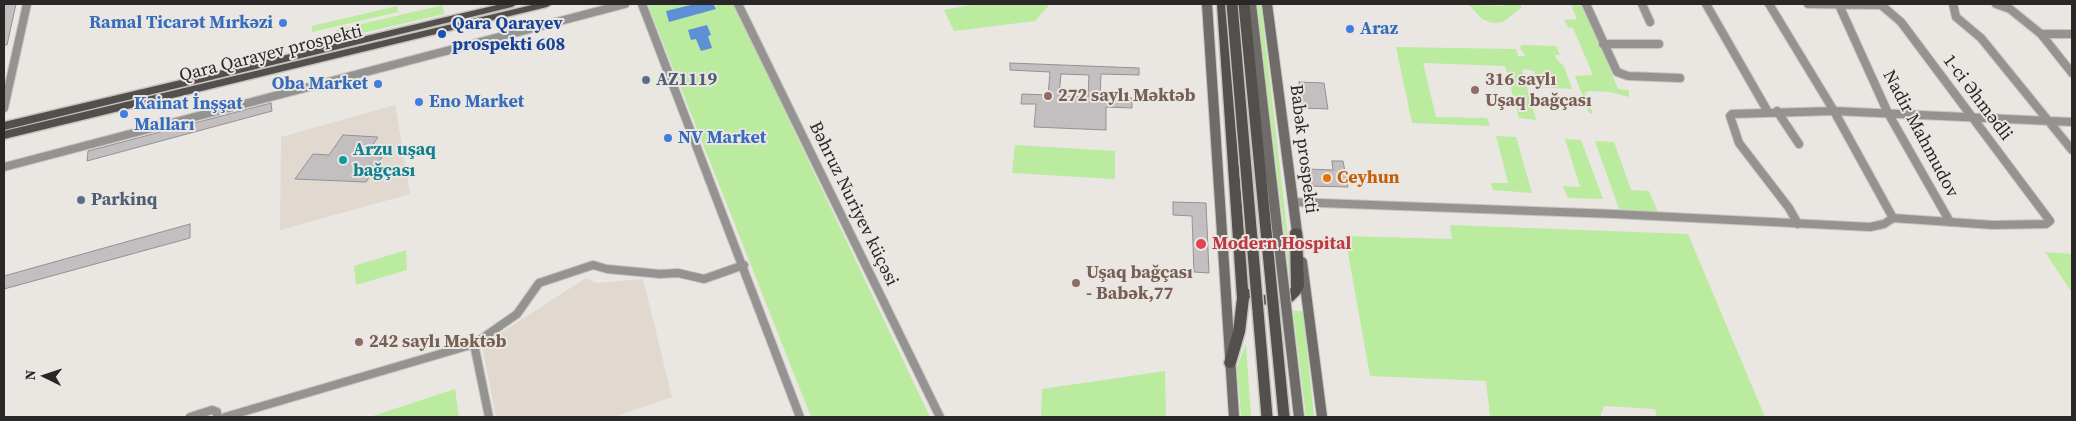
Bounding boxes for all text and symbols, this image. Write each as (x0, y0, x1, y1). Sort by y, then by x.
place label: Ramal Ticarət Mırkəzi (89, 12, 273, 34)
place label: Qara Qarayev prospekti 608 (452, 13, 565, 56)
marker: Ramal Ticarət Mırkəzi (277, 17, 289, 29)
place label: Araz (1360, 18, 1398, 40)
street label: Qara Qarayev prospekti (177, 21, 365, 87)
marker: Araz (1344, 23, 1356, 35)
marker: Qara Qarayev prospekti 608 (436, 28, 448, 40)
street label: 1-ci Əhmədli (1938, 51, 2016, 145)
street label: Nadir Mahmudov (1877, 67, 1963, 201)
place label: AZ1119 (656, 69, 717, 91)
place label: 316 saylı Uşaq bağçası (1485, 69, 1592, 112)
place label: Oba Market (272, 73, 368, 95)
marker: AZ1119 (640, 74, 652, 86)
marker: Oba Market (372, 78, 384, 90)
street label: Babək prospekti (1284, 83, 1322, 215)
marker: 316 saylı Uşaq bağçası (1469, 84, 1481, 96)
place label: 272 saylı Məktəb (1058, 85, 1195, 107)
marker: 272 saylı Məktəb (1042, 90, 1054, 102)
place label: Eno Market (429, 91, 524, 113)
place label: Kainat İnşşat Malları (134, 93, 243, 136)
marker: Eno Market (413, 96, 425, 108)
marker: Kainat İnşşat Malları (118, 108, 130, 120)
street label: Bəhruz Nuriyev küçəsi (804, 118, 902, 290)
place label: NV Market (678, 127, 766, 149)
marker: NV Market (662, 132, 674, 144)
place label: Arzu uşaq bağçası (353, 139, 436, 182)
marker: Arzu uşaq bağçası (337, 154, 349, 166)
place label: Ceyhun (1337, 167, 1400, 189)
marker: Ceyhun (1321, 172, 1333, 184)
place label: Parkinq (91, 189, 157, 211)
marker: Parkinq (75, 194, 87, 206)
place label: Modern Hospital (1212, 233, 1351, 255)
marker: Modern Hospital (1194, 237, 1208, 251)
place label: Uşaq bağçası - Babək,77 (1086, 262, 1193, 304)
marker: Uşaq bağçası - Babək,77 (1070, 277, 1082, 289)
place label: 242 saylı Məktəb (369, 331, 506, 353)
marker: 242 saylı Məktəb (353, 336, 365, 348)
north arrow (20, 351, 70, 401)
text: N (20, 369, 40, 381)

